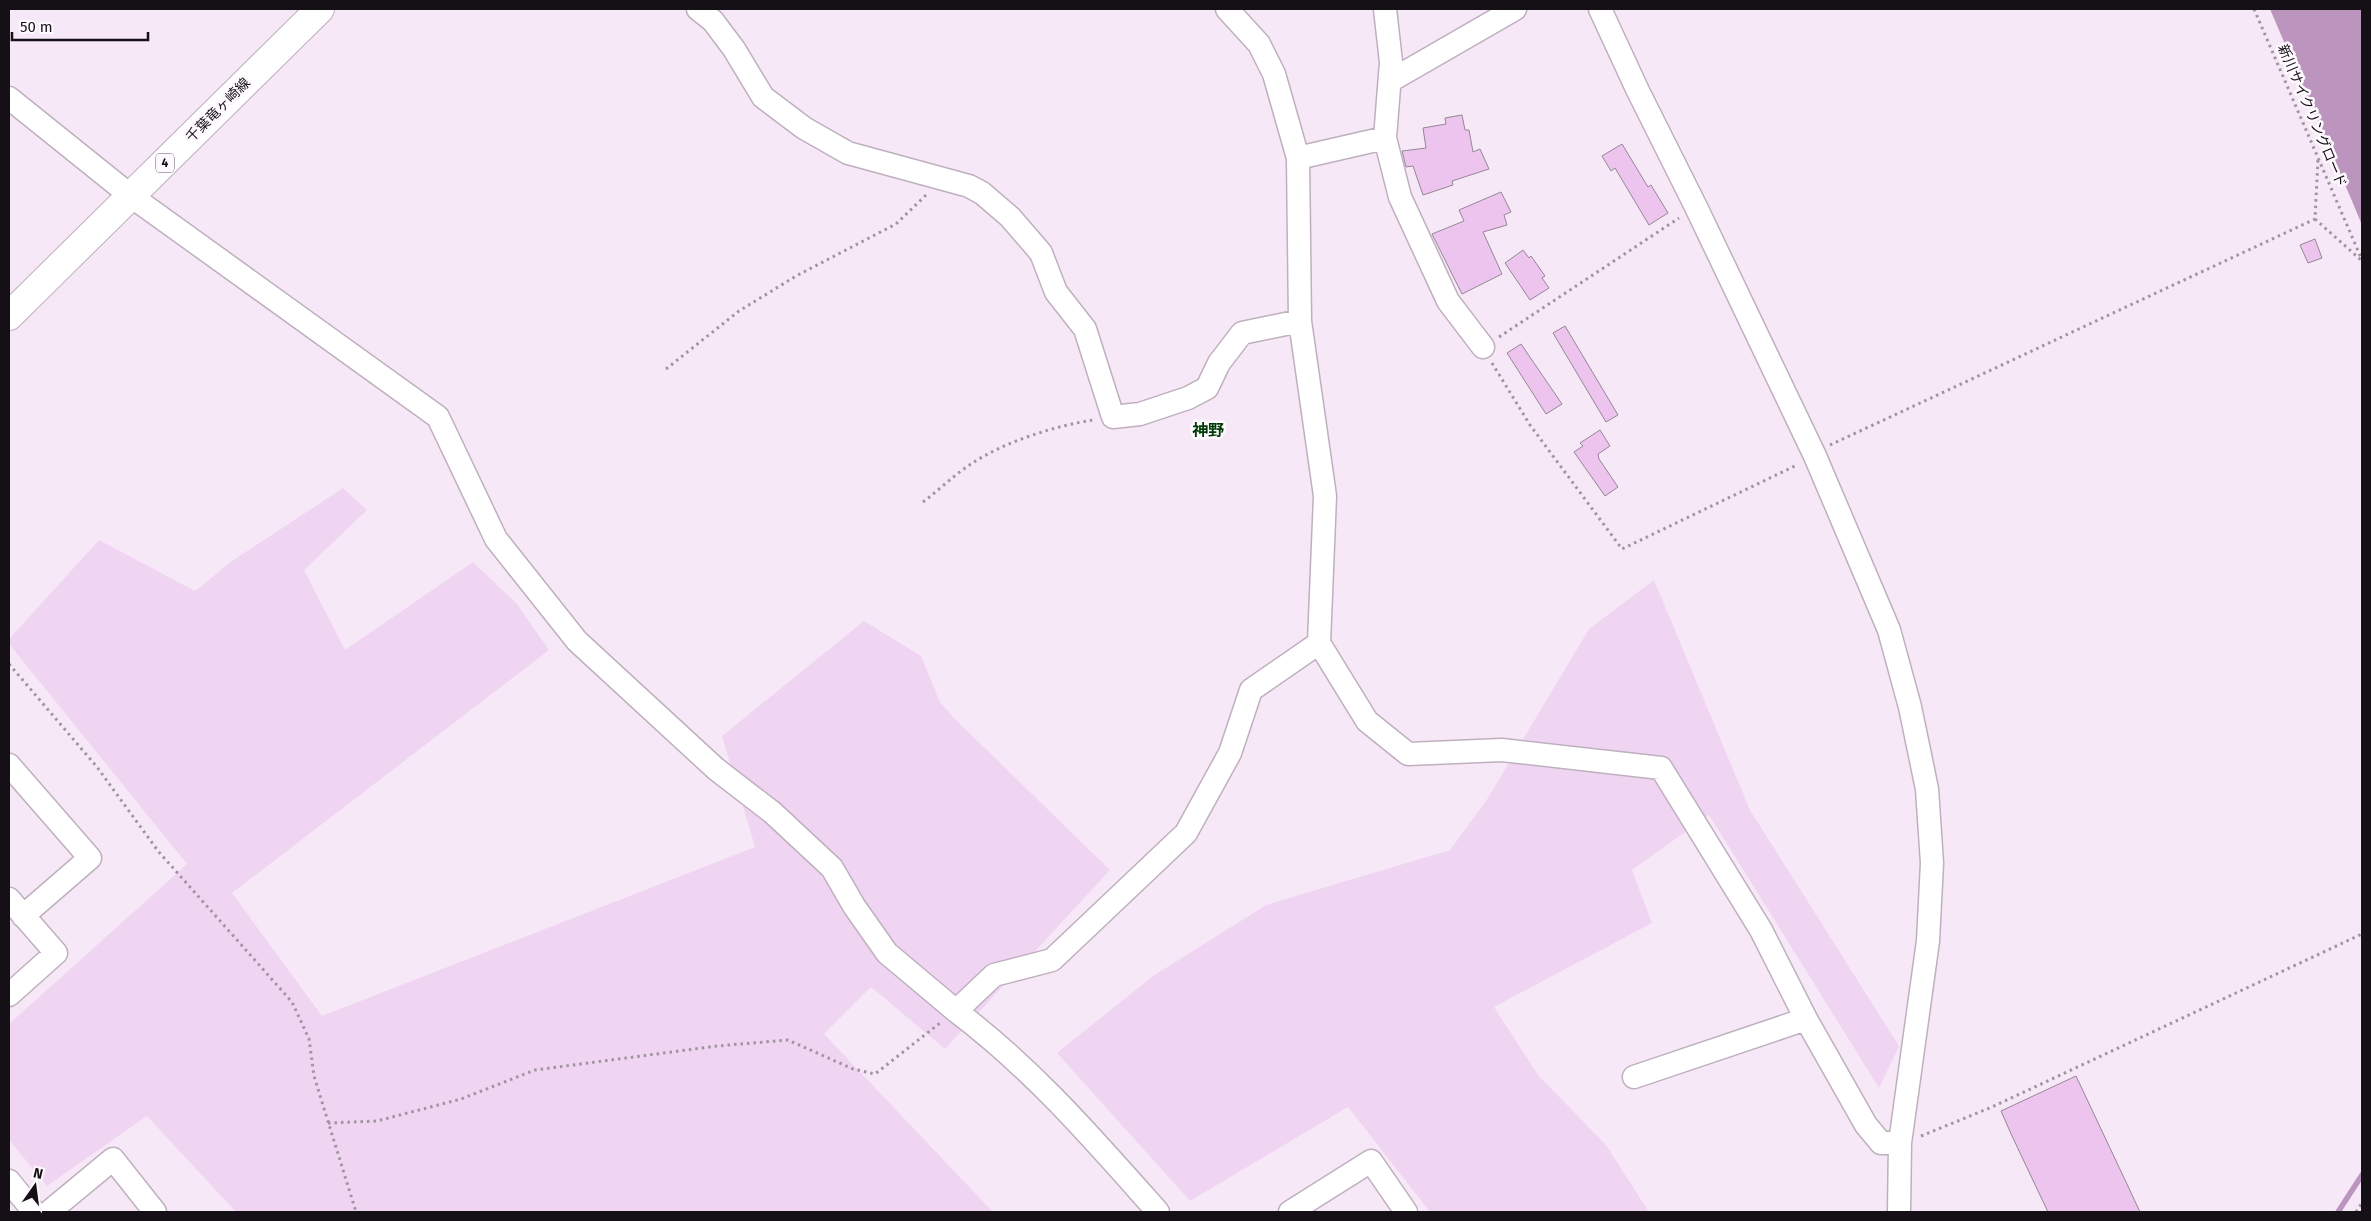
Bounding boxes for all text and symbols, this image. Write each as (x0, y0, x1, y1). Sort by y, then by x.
scale bar (12, 10, 149, 42)
text: 50 m (20, 18, 53, 36)
street label: 新川サイクリングロード (2274, 42, 2350, 190)
street label: 千葉竜ヶ崎線 (182, 74, 254, 146)
road number: 4 (156, 154, 174, 172)
district label: 神野 (1192, 421, 1224, 440)
north arrow (10, 1161, 60, 1211)
text: N (31, 1164, 45, 1183)

